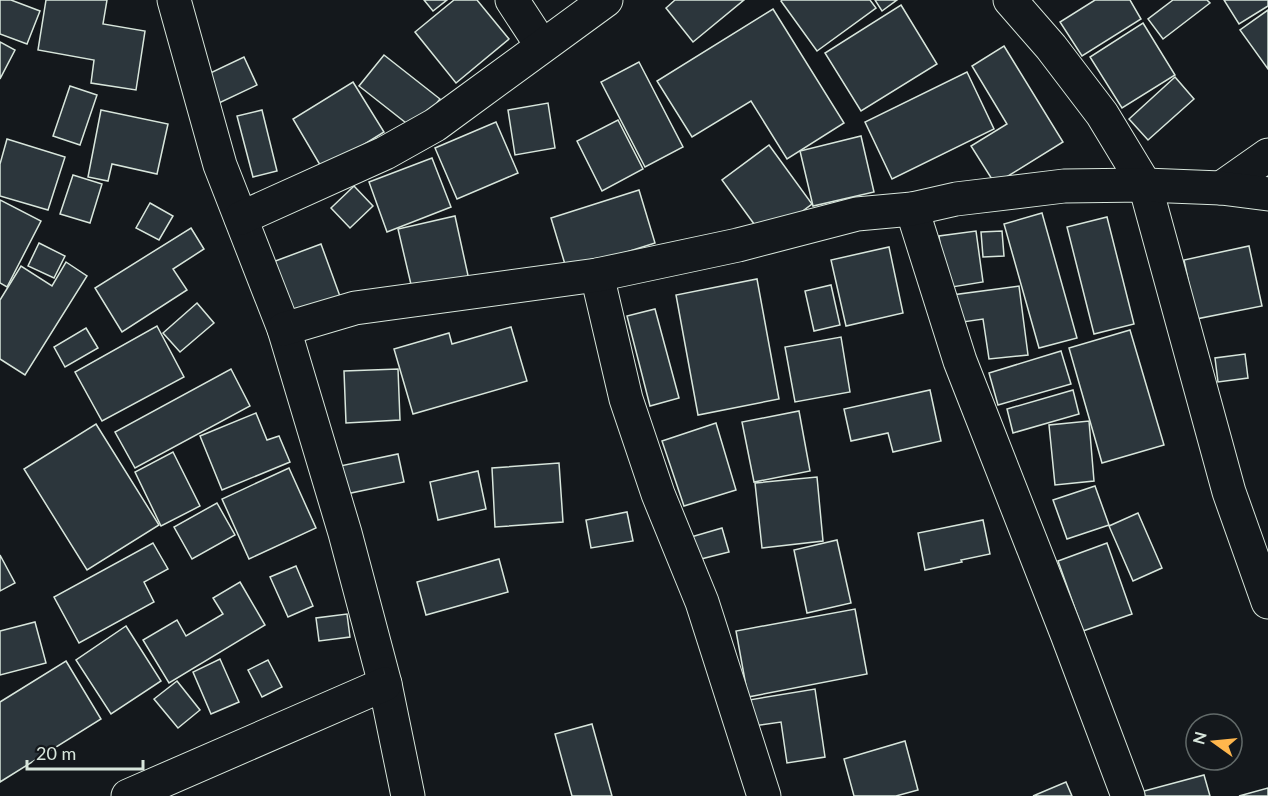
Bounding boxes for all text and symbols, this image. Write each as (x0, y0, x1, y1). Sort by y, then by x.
north arrow (1184, 712, 1244, 772)
text: N (1188, 730, 1210, 746)
scale bar (27, 733, 142, 771)
text: 20 m (36, 742, 76, 764)

